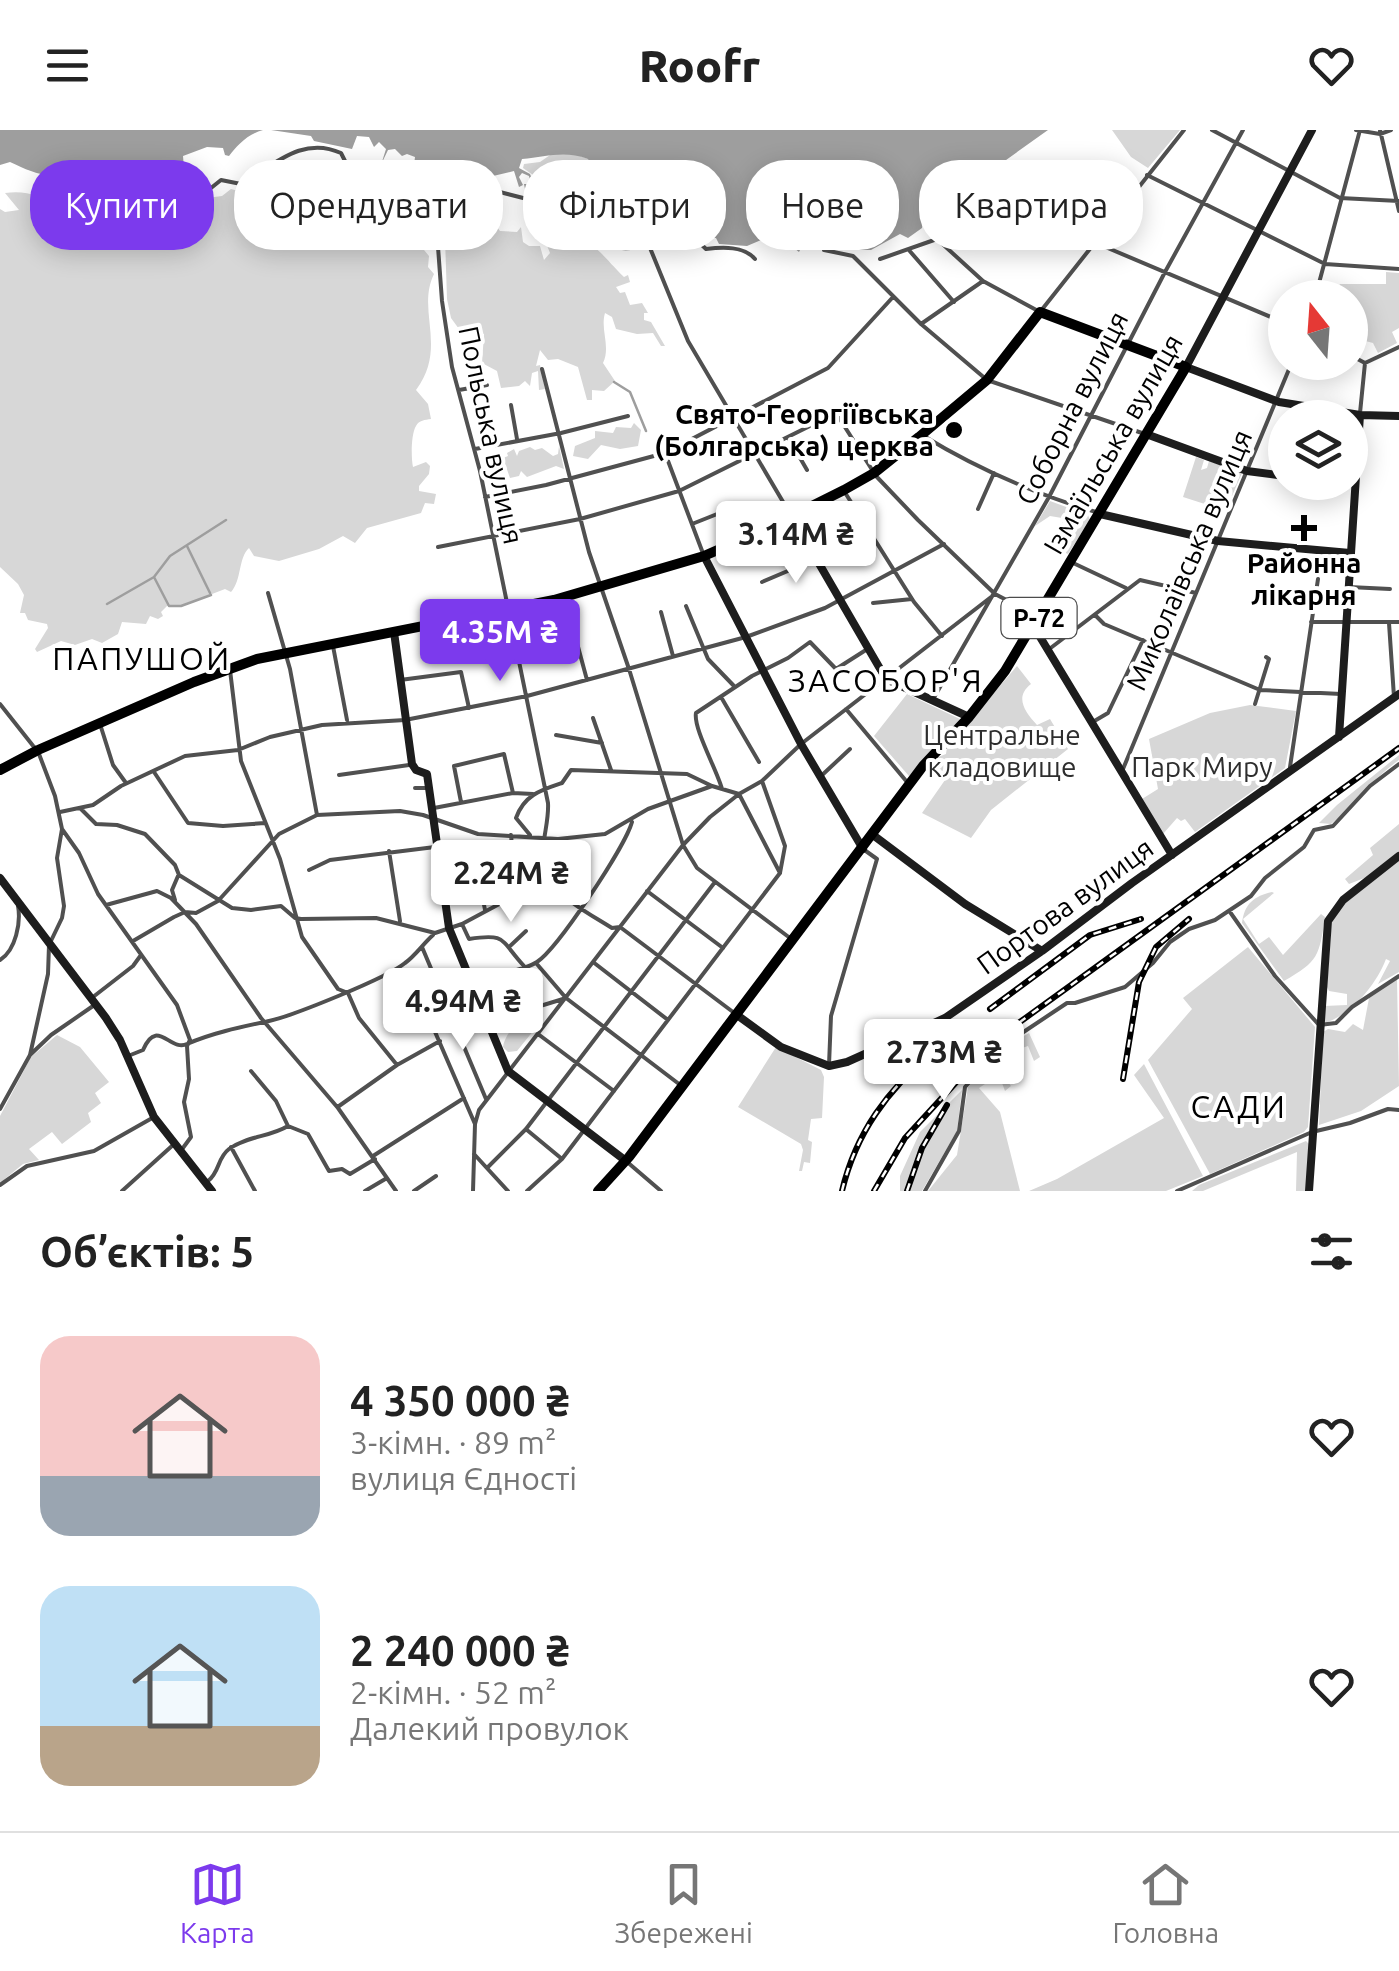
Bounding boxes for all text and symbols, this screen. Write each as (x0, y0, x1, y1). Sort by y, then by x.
icon: menu (40, 38, 95, 93)
icon: heart (1304, 38, 1359, 93)
text: Roofr (639, 40, 760, 91)
chip: Купити (30, 160, 214, 250)
chip: Орендувати (234, 160, 503, 250)
chip: Фільтри (523, 160, 726, 250)
chip: Нове (746, 160, 899, 250)
chip: Квартира (919, 160, 1143, 250)
north arrow (1268, 280, 1368, 380)
map controls (1268, 280, 1368, 500)
street label: Соборна вулиця (1009, 306, 1134, 510)
street label: Польська вулиця (453, 323, 530, 547)
street label: Ізмаїльська вулиця (1037, 328, 1188, 559)
place label: Свято-Георгіївська (Болгарська) церква (654, 398, 934, 462)
button: layers (1268, 400, 1368, 500)
marker: Свято-Георгіївська (Болгарська) церква (943, 419, 965, 441)
street label: Миколаївська вулиця (1120, 425, 1257, 695)
pin: 3.14M ₴ (704, 501, 888, 586)
text: 3.14M ₴ (738, 515, 854, 551)
marker: Районна лікарня (1291, 515, 1317, 541)
place label: Районна лікарня (1247, 547, 1361, 610)
road number: Р-72 (1002, 598, 1076, 638)
pin: 4.35M ₴ (408, 599, 592, 684)
text: 4.35M ₴ (442, 613, 558, 649)
district label: ПАПУШОЙ (52, 640, 232, 676)
district label: ЗАСОБОР'Я (788, 662, 984, 698)
park label: Центральне кладовище (923, 719, 1081, 782)
park label: Парк Миру (1131, 751, 1273, 782)
street label: Портова вулиця (971, 831, 1159, 980)
pin: 2.24M ₴ (419, 840, 603, 925)
text: 2.24M ₴ (453, 854, 569, 890)
pin: 4.94M ₴ (371, 968, 555, 1053)
text: 4.94M ₴ (405, 982, 521, 1018)
pin: 2.73M ₴ (852, 1019, 1036, 1104)
text: 2.73M ₴ (886, 1033, 1002, 1069)
district label: САДИ (1191, 1088, 1287, 1124)
icon: filters (1304, 1224, 1359, 1279)
text: Об’єктів: 5 (40, 1228, 254, 1275)
icon: home (120, 1376, 240, 1496)
text: 4 350 000 ₴ (350, 1377, 569, 1424)
icon: heart (1304, 1409, 1359, 1464)
text: 3-кімн. · 89 m² (350, 1424, 556, 1460)
text: вулиця Єдності (350, 1460, 577, 1496)
icon: home (120, 1626, 240, 1746)
text: 2 240 000 ₴ (350, 1627, 569, 1674)
icon: heart (1304, 1659, 1359, 1714)
text: 2-кімн. · 52 m² (350, 1674, 556, 1710)
text: Далекий провулок (350, 1710, 629, 1746)
tab: Карта (180, 1857, 255, 1948)
tab: Збережені (614, 1857, 753, 1948)
tab: Головна (1113, 1857, 1219, 1948)

